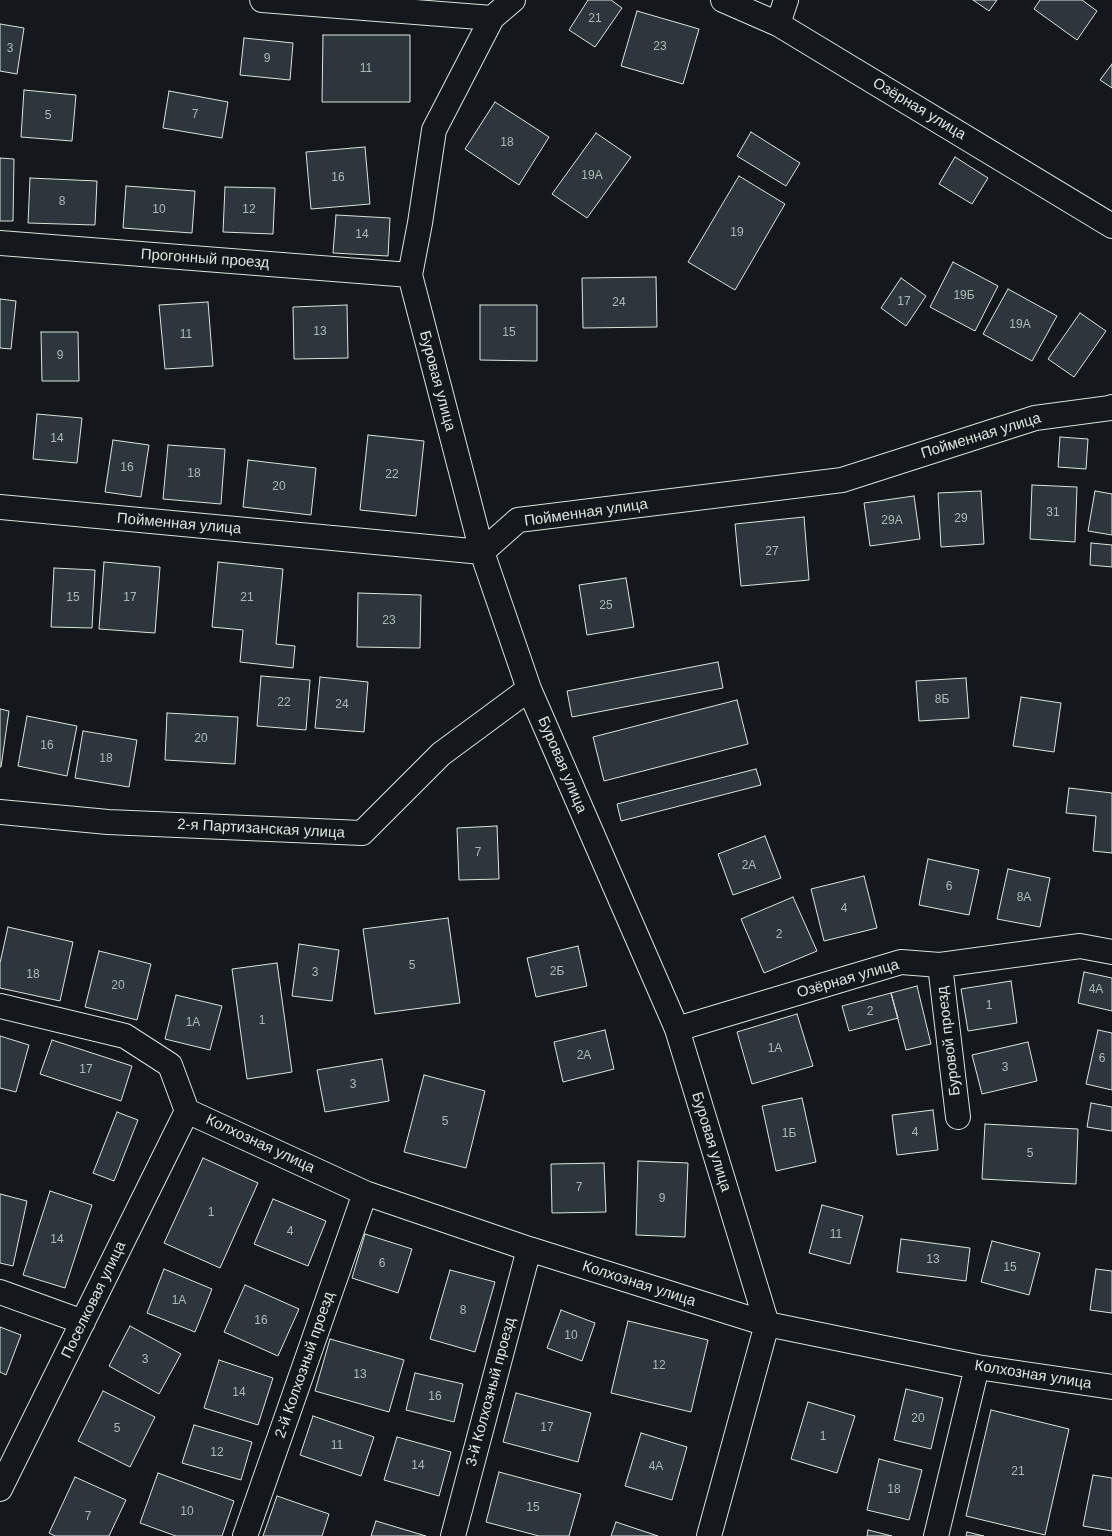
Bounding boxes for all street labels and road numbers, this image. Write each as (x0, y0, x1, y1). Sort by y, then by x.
street label: Озёрная улица (869, 74, 969, 144)
street label: Прогонный проезд (140, 246, 270, 272)
street label: Буровая улица (415, 329, 459, 433)
street label: Пойменная улица (919, 409, 1043, 463)
street label: Пойменная улица (523, 495, 649, 531)
street label: Пойменная улица (116, 510, 242, 538)
street label: Буровая улица (534, 714, 590, 816)
street label: 2-я Партизанская улица (177, 816, 345, 842)
street label: Озёрная улица (795, 956, 901, 1002)
street label: Буровой проезд (933, 985, 965, 1097)
street label: Буровая улица (687, 1090, 735, 1194)
street label: Колхозная улица (203, 1111, 317, 1177)
street label: Поселковая улица (58, 1239, 130, 1361)
street label: Колхозная улица (580, 1257, 698, 1311)
street label: 2-й Колхозный проезд (272, 1290, 338, 1440)
street label: 3-й Колхозный проезд (462, 1316, 520, 1468)
street label: Колхозная улица (973, 1357, 1093, 1393)

